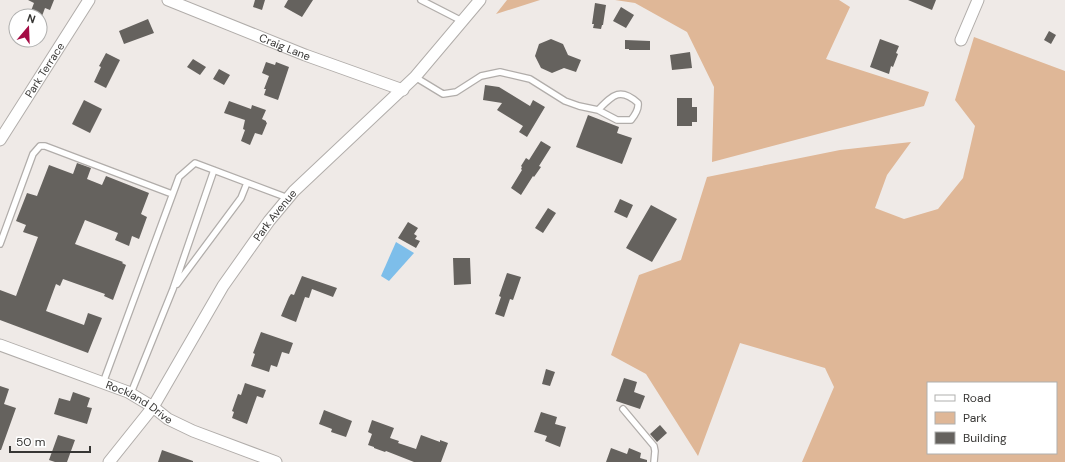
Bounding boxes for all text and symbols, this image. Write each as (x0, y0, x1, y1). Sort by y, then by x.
north arrow (8, 8, 48, 48)
text: N (25, 11, 37, 26)
street label: Craig Lane (257, 30, 312, 63)
street label: Park Terrace (22, 40, 67, 100)
street label: Park Avenue (250, 186, 299, 244)
street label: Rockland Drive (104, 378, 175, 427)
legend (927, 382, 1057, 454)
text: Road (963, 390, 991, 406)
text: Park (963, 410, 987, 426)
scale bar (10, 428, 90, 454)
text: Building (963, 430, 1007, 446)
text: 50 m (16, 434, 45, 450)

